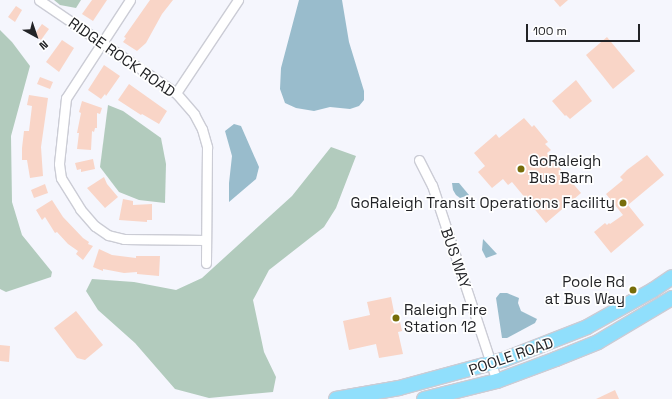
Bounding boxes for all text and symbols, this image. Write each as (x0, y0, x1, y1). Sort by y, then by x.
street label: RIDGE ROCK ROAD (65, 13, 179, 101)
north arrow (16, 16, 56, 56)
scale bar (528, 16, 642, 42)
text: 100 m (533, 23, 567, 39)
text: N (36, 37, 51, 53)
place label: GoRaleigh Bus Barn (529, 151, 601, 186)
marker: GoRaleigh Bus Barn (516, 164, 526, 174)
place label: GoRaleigh Transit Operations Facility (350, 194, 615, 212)
marker: GoRaleigh Transit Operations Facility (618, 198, 628, 208)
street label: BUS WAY (437, 225, 475, 291)
place label: Poole Rd at Bus Way (545, 272, 625, 307)
marker: Poole Rd at Bus Way (628, 285, 638, 295)
place label: Raleigh Fire Station 12 (404, 300, 487, 335)
marker: Raleigh Fire Station 12 (391, 313, 401, 323)
street label: POOLE ROAD (466, 333, 556, 379)

